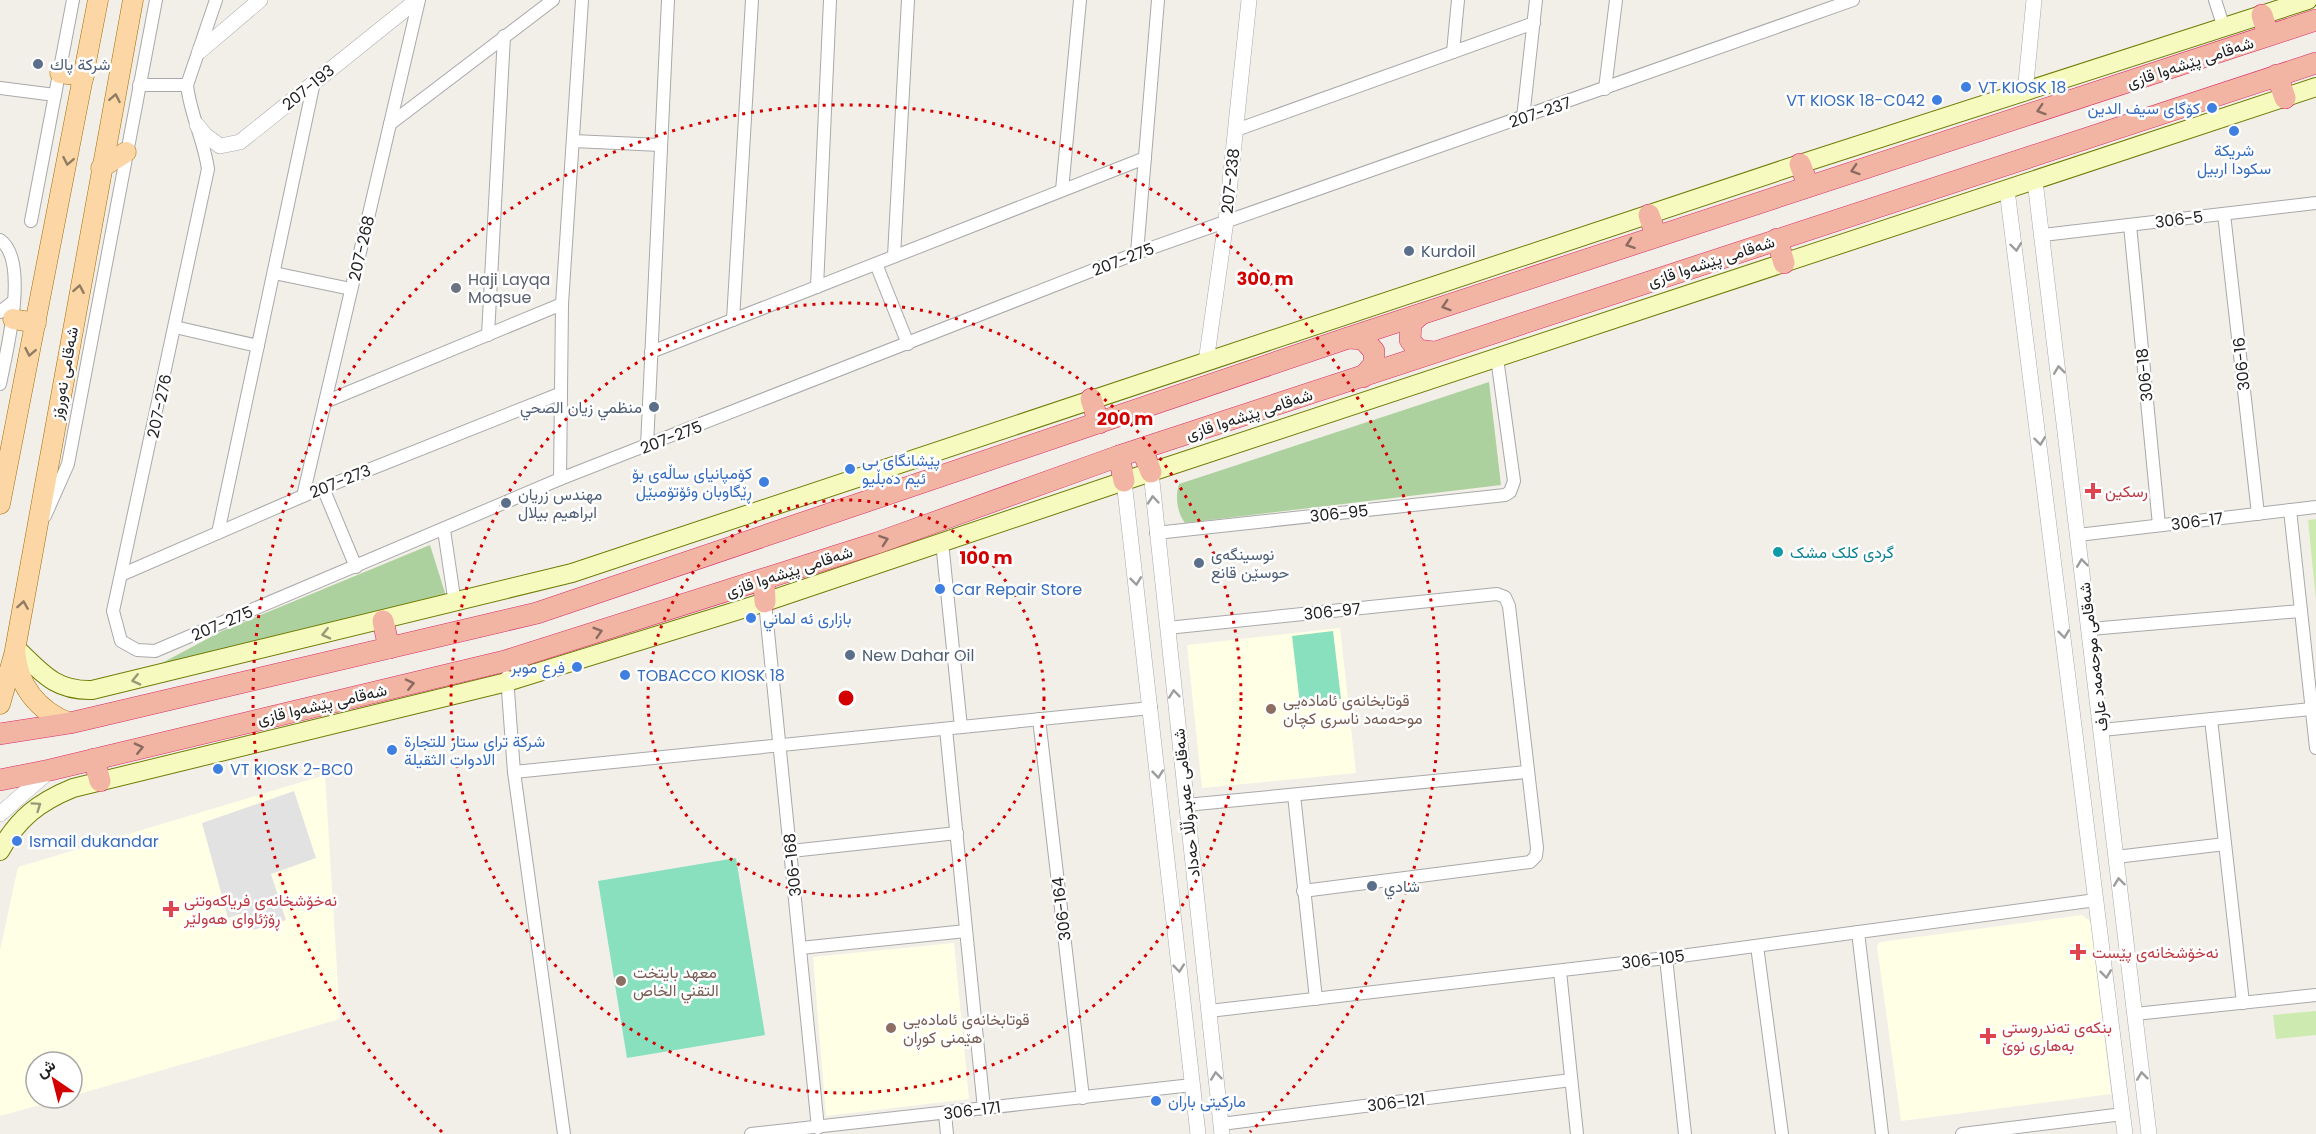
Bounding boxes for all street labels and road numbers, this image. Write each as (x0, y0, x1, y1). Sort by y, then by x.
street label: شەقامی پێشەوا قازی (2124, 31, 2257, 94)
street label: 207-193 (277, 59, 339, 116)
street label: 207-237 (1506, 91, 1574, 134)
street label: 207-238 (1216, 147, 1245, 215)
street label: 306-5 (2154, 205, 2205, 234)
street label: 207-268 (343, 213, 380, 283)
street label: شەقامی پێشەوا قازی (1645, 230, 1778, 293)
street label: 207-275 (1089, 237, 1158, 282)
street label: شەقامی نەورۆز (45, 325, 84, 422)
street label: 306-16 (2227, 336, 2256, 392)
street label: 306-18 (2130, 347, 2159, 403)
street label: 207-276 (141, 372, 177, 440)
street label: شەقامی پێشەوا قازی (1183, 383, 1316, 446)
street label: 207-275 (637, 415, 706, 460)
street label: 207-273 (306, 459, 374, 504)
street label: 306-95 (1309, 499, 1369, 528)
street label: 306-17 (2170, 507, 2225, 536)
street label: شەقامی پێشەوا قازی (723, 540, 856, 603)
street label: شەقامی موحەمەد عارف (2073, 581, 2114, 733)
street label: 306-97 (1302, 597, 1362, 626)
street label: 207-275 (188, 600, 257, 647)
street label: شەقامی پێشەوا قازی (255, 678, 389, 731)
street label: شەقامی عەبدوڵڵا حەداد (1167, 727, 1206, 878)
street label: 306-168 (778, 832, 807, 898)
street label: 306-164 (1046, 876, 1077, 942)
street label: 306-105 (1620, 944, 1686, 975)
street label: 306-121 (1366, 1088, 1426, 1117)
street label: 306-171 (942, 1096, 1002, 1125)

